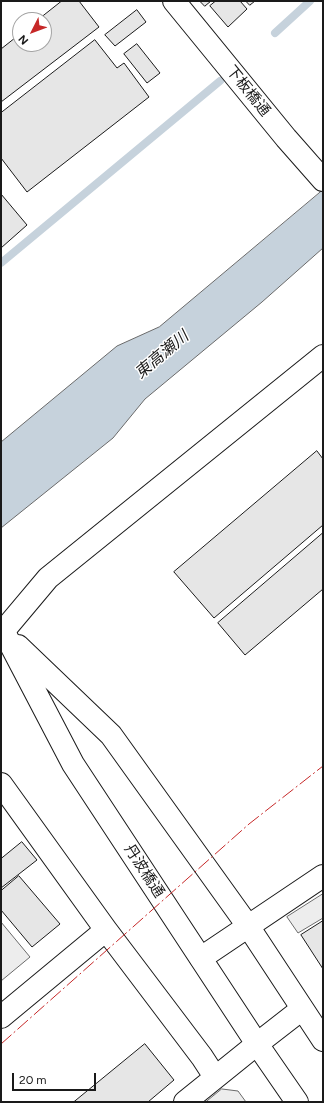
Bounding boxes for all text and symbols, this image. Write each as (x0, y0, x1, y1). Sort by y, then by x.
north arrow (12, 12, 52, 52)
text: N (16, 32, 31, 47)
street label: 下板橋通 (222, 62, 274, 120)
water label: 東高瀬川 (131, 327, 193, 383)
street label: 丹波橋通 (120, 841, 168, 901)
scale bar (14, 1065, 98, 1091)
text: 20 m (19, 1073, 47, 1087)

